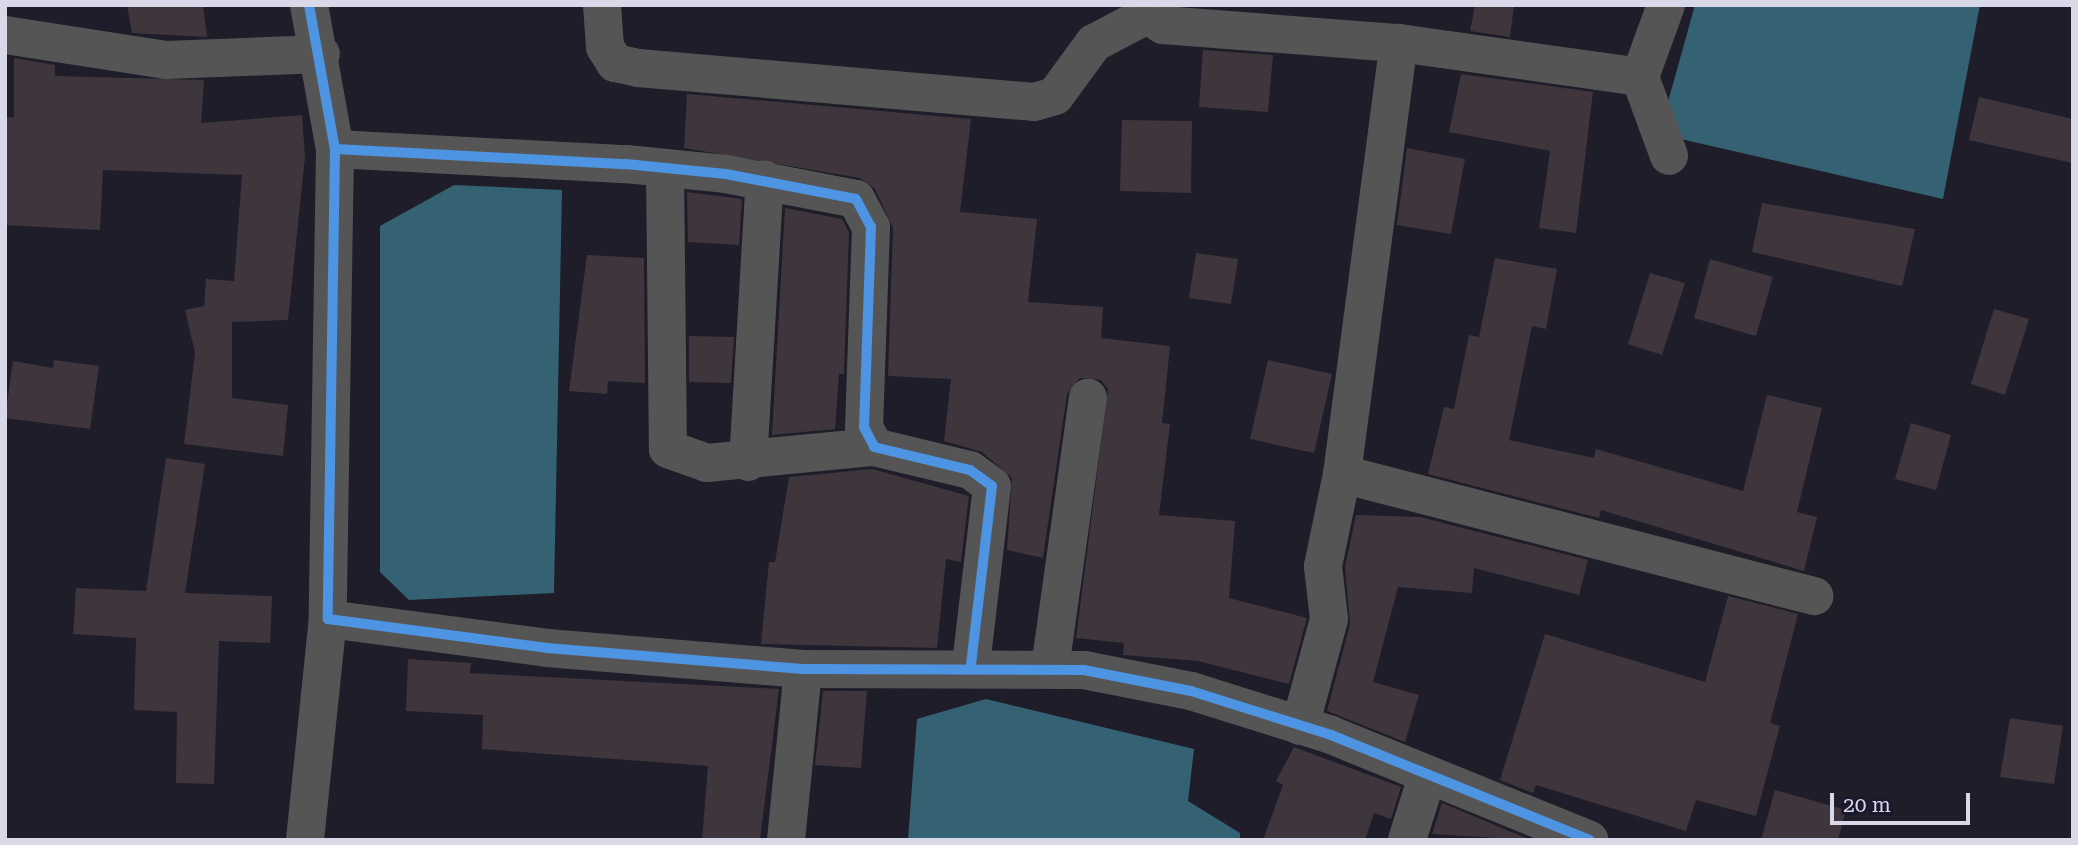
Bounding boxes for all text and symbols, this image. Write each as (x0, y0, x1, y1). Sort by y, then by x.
scale bar (1833, 778, 1973, 822)
text: 20 m (1843, 793, 1891, 817)

